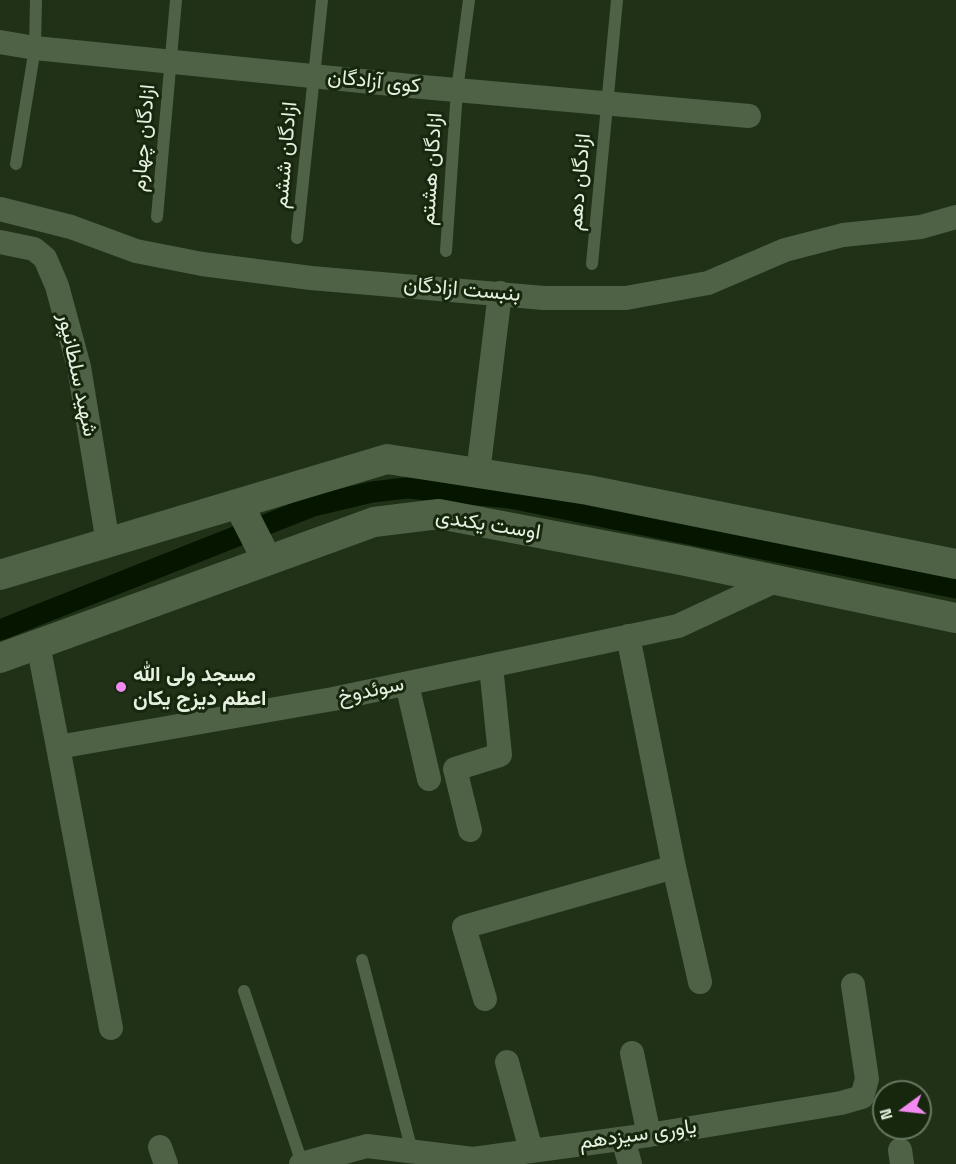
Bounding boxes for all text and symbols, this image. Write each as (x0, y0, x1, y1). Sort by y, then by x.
street label: کوی آزادگان (326, 65, 422, 99)
street label: ازادگان چهارم (127, 83, 161, 193)
street label: ازادگان ششم (269, 100, 303, 210)
street label: ازادگان هشتم (415, 112, 449, 226)
street label: ازادگان دهم (563, 132, 597, 232)
street label: بنبست ازادگان (402, 272, 522, 308)
street label: شهید سلطانپور (52, 311, 102, 439)
street label: اوست یکندی (434, 504, 542, 546)
place label: مسجد ولی الله اعظم دیزج یکان (133, 662, 267, 712)
street label: سوئدوخ (336, 672, 406, 710)
marker: مسجد ولی الله اعظم دیزج یکان (114, 680, 128, 694)
north arrow (872, 1080, 932, 1140)
text: N (875, 1106, 898, 1122)
street label: یاوری سیزدهم (578, 1114, 698, 1156)

